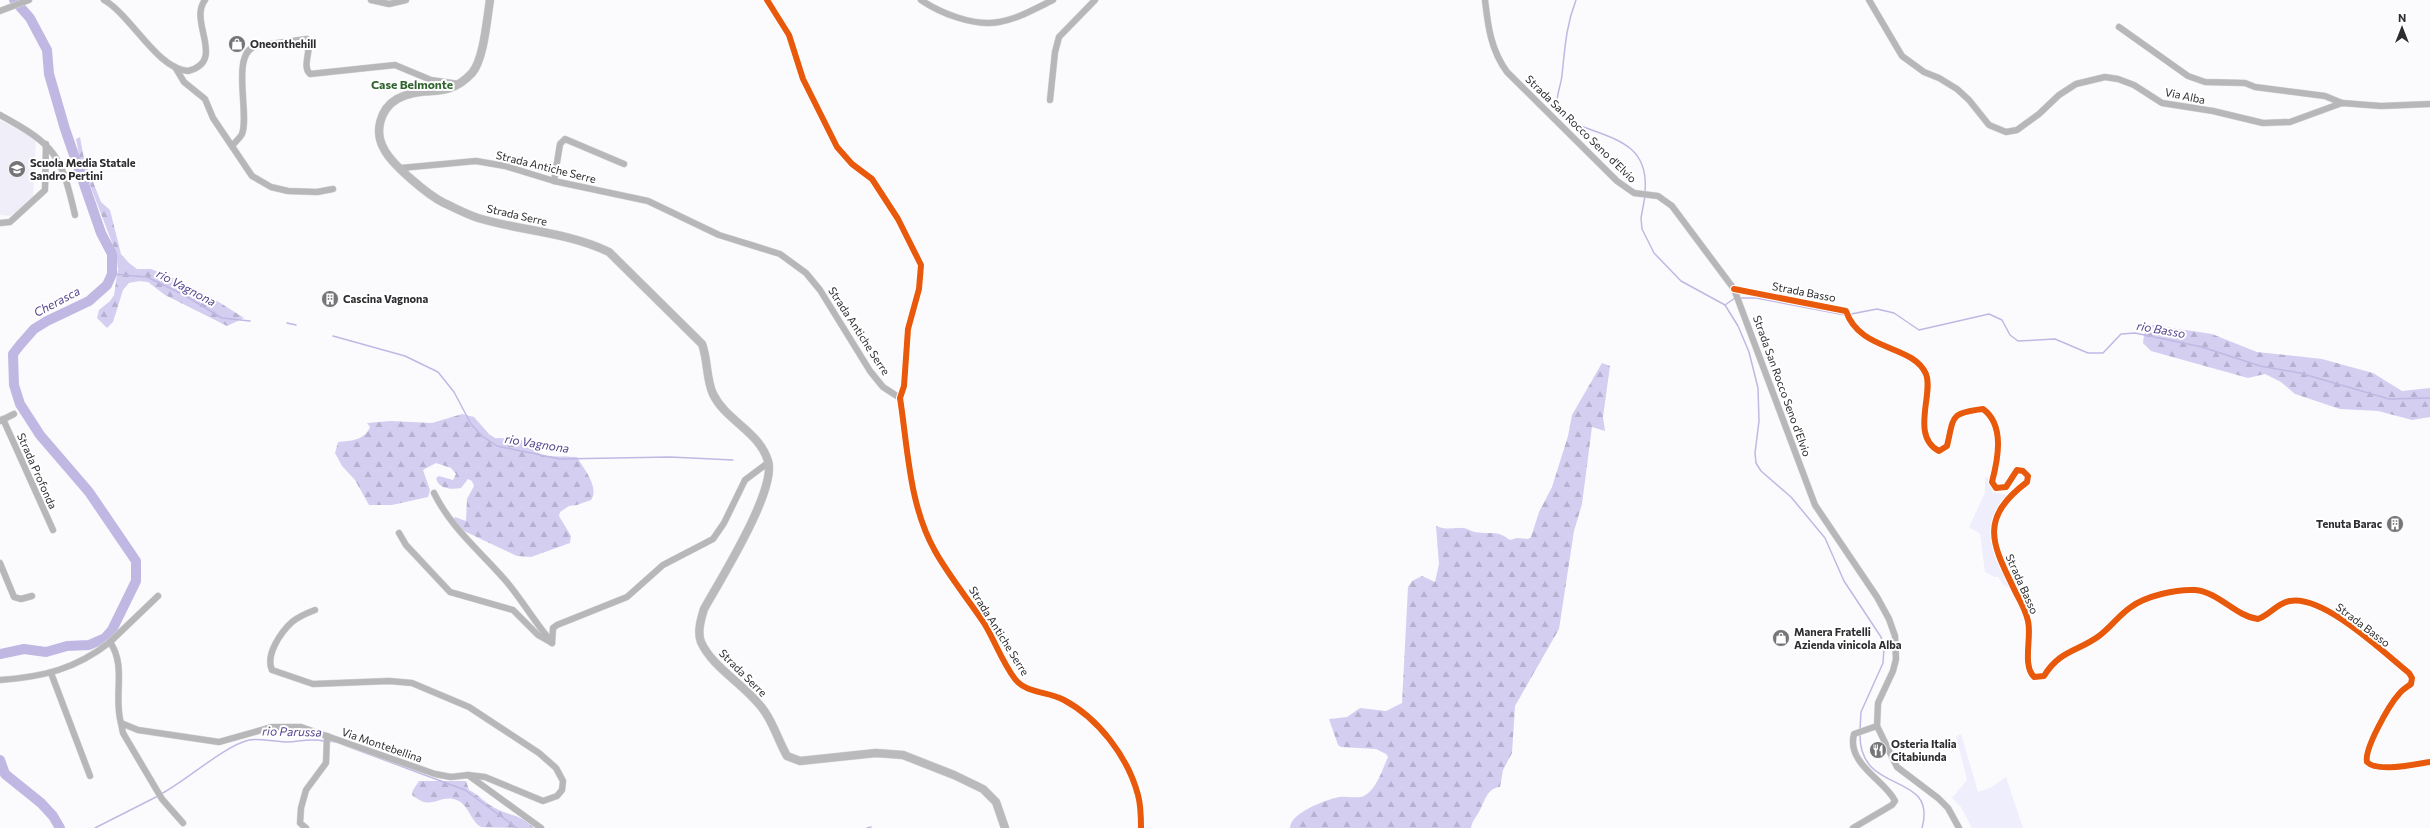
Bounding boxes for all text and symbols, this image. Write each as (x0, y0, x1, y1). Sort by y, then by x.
north arrow (2382, 8, 2422, 48)
text: N (2398, 11, 2406, 24)
shop icon: Oneonthehill (227, 34, 247, 54)
place label: Oneonthehill (250, 37, 316, 50)
street label: Strada San Rocco Seno d'Elvio (1523, 72, 1640, 185)
district label: Case Belmonte (371, 77, 453, 91)
street label: Via Alba (2164, 85, 2206, 106)
street label: Strada Antiche Serre (495, 148, 598, 185)
place label: Scuola Media Statale Sandro Pertini (30, 156, 136, 182)
school or university icon: Scuola Media Statale Sandro Pertini (7, 159, 27, 179)
street label: Strada Serre (486, 201, 549, 228)
water label: rio Vagnona (155, 266, 218, 309)
street label: Strada Basso (1771, 279, 1837, 304)
water label: Cherasca (31, 283, 82, 319)
street label: Strada Antiche Serre (826, 284, 893, 377)
building icon: Cascina Vagnona (320, 289, 340, 309)
place label: Cascina Vagnona (343, 292, 428, 305)
street label: Strada San Rocco Seno d'Elvio (1751, 314, 1814, 458)
water label: rio Basso (2136, 318, 2187, 340)
street label: Strada Profonda (15, 431, 60, 511)
water label: rio Vagnona (504, 431, 570, 455)
building icon: Tenuta Barac (2385, 514, 2405, 534)
place label: Tenuta Barac (2316, 517, 2382, 530)
street label: Strada Basso (2003, 552, 2042, 616)
street label: Strada Antiche Serre (967, 584, 1032, 678)
street label: Strada Basso (2334, 600, 2393, 649)
place label: Manera Fratelli Azienda vinicola Alba (1794, 625, 1902, 651)
shop icon: Manera Fratelli Azienda vinicola Alba (1771, 628, 1791, 648)
street label: Strada Serre (717, 646, 770, 699)
water label: rio Parussa (262, 723, 322, 739)
street label: Via Montebellina (340, 725, 424, 764)
place label: Osteria Italia Citabiunda (1891, 737, 1957, 763)
restaurant icon: Osteria Italia Citabiunda (1868, 740, 1888, 760)

